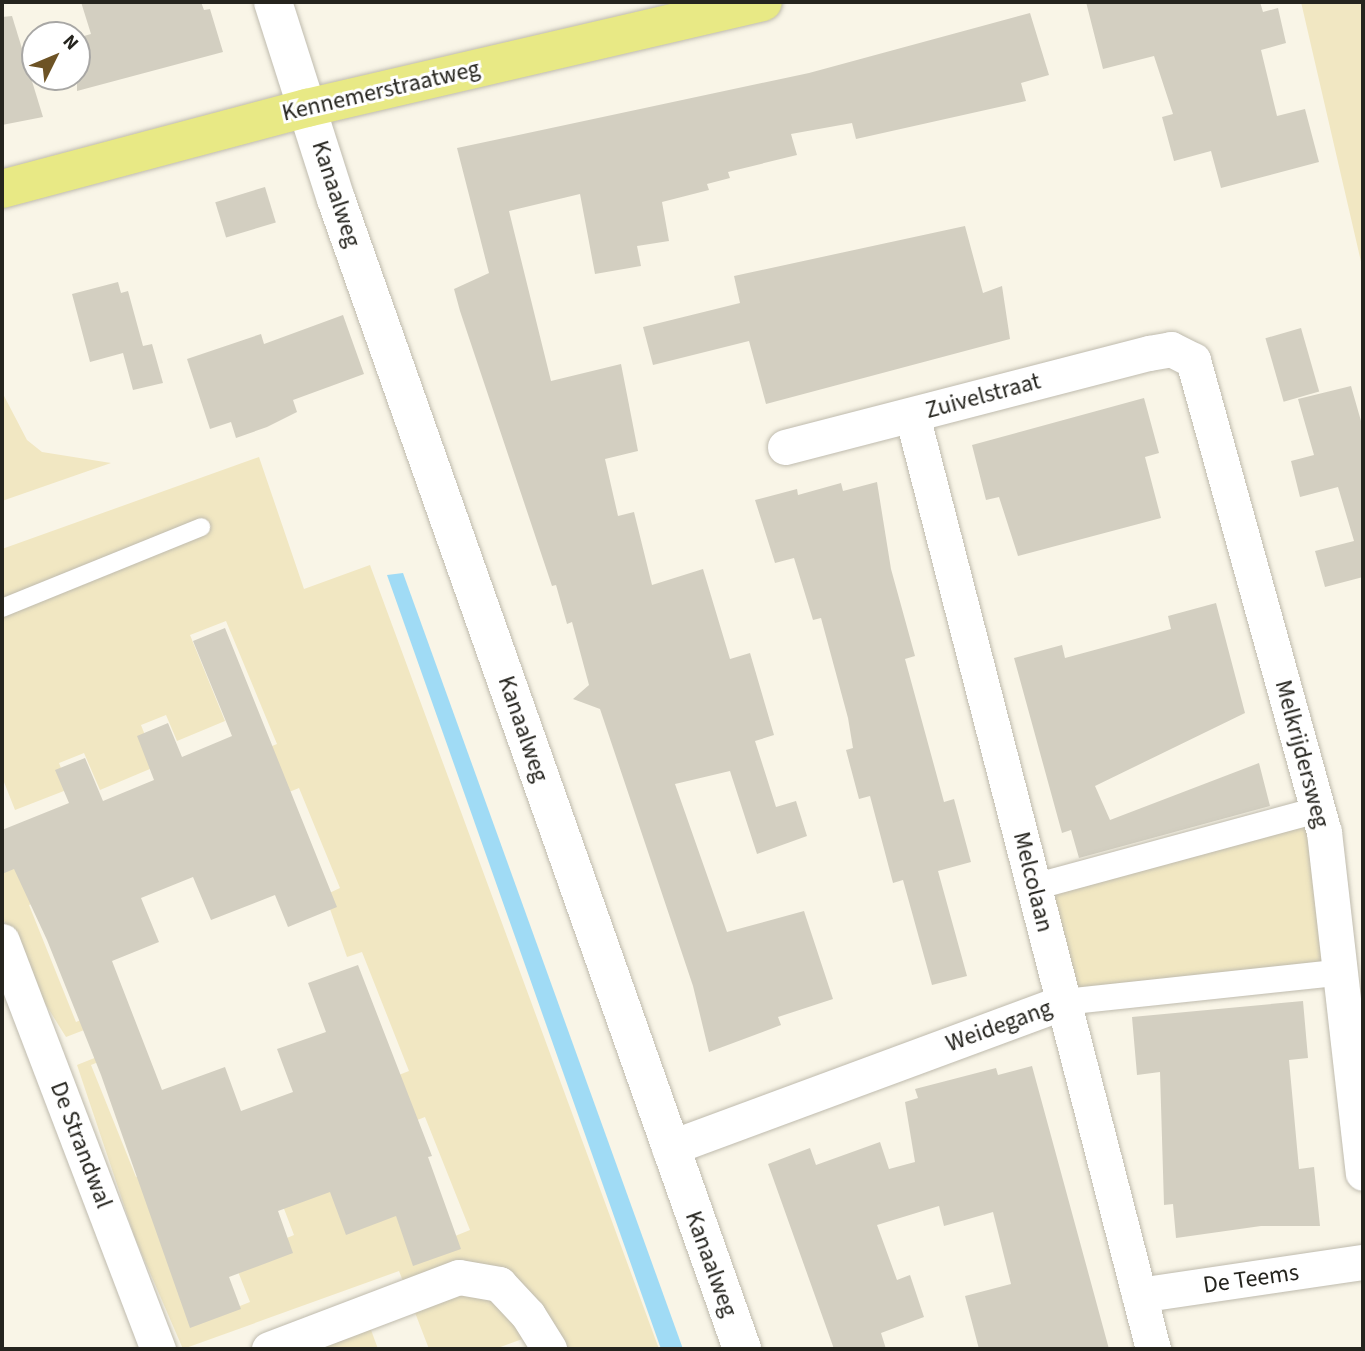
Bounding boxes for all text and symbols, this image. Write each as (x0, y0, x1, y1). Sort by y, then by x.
north arrow (21, 21, 91, 91)
text: N (56, 29, 84, 57)
street label: Kennemerstraatweg (279, 54, 483, 128)
street label: Kanaalweg (305, 137, 367, 251)
street label: Zuivelstraat (922, 367, 1044, 425)
street label: Kanaalweg (491, 672, 555, 786)
street label: Melkrijdersweg (1268, 677, 1336, 831)
street label: Melcolaan (1007, 829, 1059, 935)
street label: Weidegang (942, 994, 1056, 1058)
street label: De Strandwal (44, 1078, 118, 1212)
street label: Kanaalweg (679, 1207, 743, 1321)
street label: De Teems (1201, 1258, 1301, 1300)

